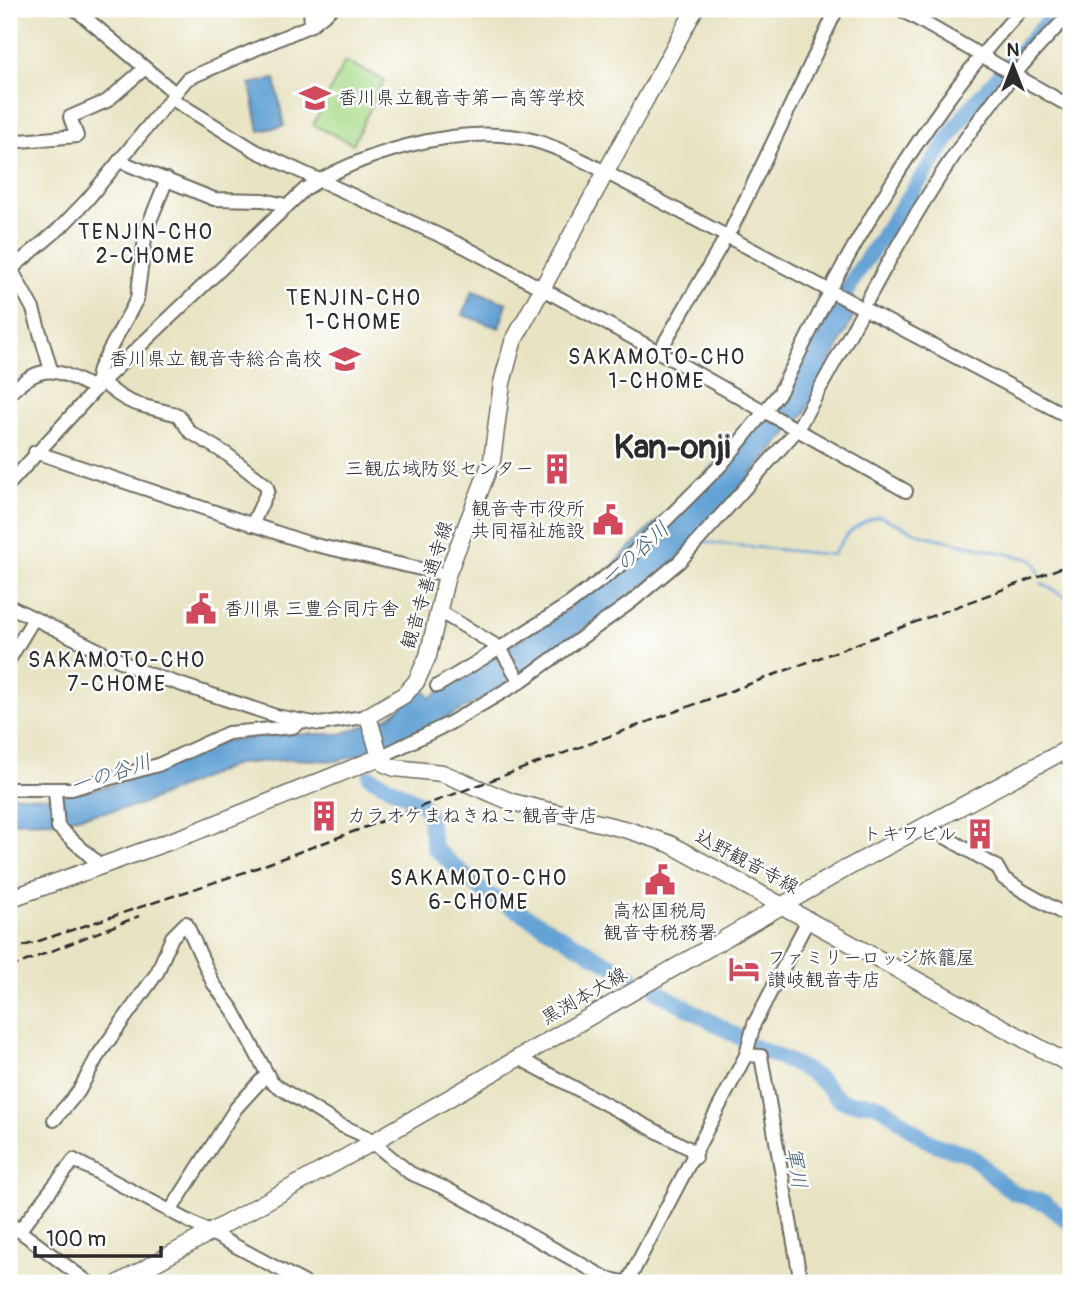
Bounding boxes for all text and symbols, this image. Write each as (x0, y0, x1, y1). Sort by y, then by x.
north arrow (978, 32, 1048, 102)
text: N (1007, 38, 1020, 62)
school or university icon: 香川県立観音寺第一高等学校 (298, 81, 332, 115)
place label: 香川県立観音寺第一高等学校 (338, 86, 585, 110)
district label: TENJIN-CHO 2-CHOME (78, 219, 214, 270)
district label: TENJIN-CHO 1-CHOME (286, 285, 422, 336)
school or university icon: 香川県立 観音寺総合高校 (328, 342, 362, 376)
district label: SAKAMOTO-CHO 1-CHOME (568, 344, 746, 395)
place label: 香川県立 観音寺総合高校 (109, 347, 322, 371)
district label: Kan-onji (614, 427, 730, 468)
building icon: 三観広域防災センター (540, 452, 574, 486)
place label: 三観広域防災センター (345, 457, 534, 481)
place label: 観音寺市役所 共同福祉施設 (471, 497, 585, 543)
public building icon: 観音寺市役所 共同福祉施設 (591, 503, 625, 537)
water label: 一の谷川 (595, 516, 675, 592)
street label: 観音寺善通寺線 (396, 518, 458, 652)
public building icon: 香川県 三豊合同庁舎 (184, 592, 218, 626)
place label: 香川県 三豊合同庁舎 (224, 597, 399, 621)
district label: SAKAMOTO-CHO 7-CHOME (28, 647, 206, 698)
water label: 一の谷川 (67, 748, 155, 800)
building icon: カラオケまねきねこ 観音寺店 (307, 799, 341, 833)
place label: カラオケまねきねこ 観音寺店 (347, 804, 598, 828)
building icon: トキワビル (963, 817, 997, 851)
place label: トキワビル (862, 822, 957, 846)
street label: 込野観音寺線 (691, 825, 803, 899)
public building icon: 高松国税局 観音寺税務署 (643, 863, 677, 897)
district label: SAKAMOTO-CHO 6-CHOME (390, 865, 568, 916)
place label: 高松国税局 観音寺税務署 (603, 899, 717, 945)
place label: ファミリーロッジ旅籠屋 讃岐観音寺店 (767, 946, 975, 992)
hotel icon: ファミリーロッジ旅籠屋 讃岐観音寺店 (727, 952, 761, 986)
street label: 黒渕本大線 (537, 962, 631, 1030)
water label: 軍川 (779, 1145, 813, 1191)
scale bar (35, 1215, 161, 1259)
text: 100 m (46, 1226, 106, 1253)

